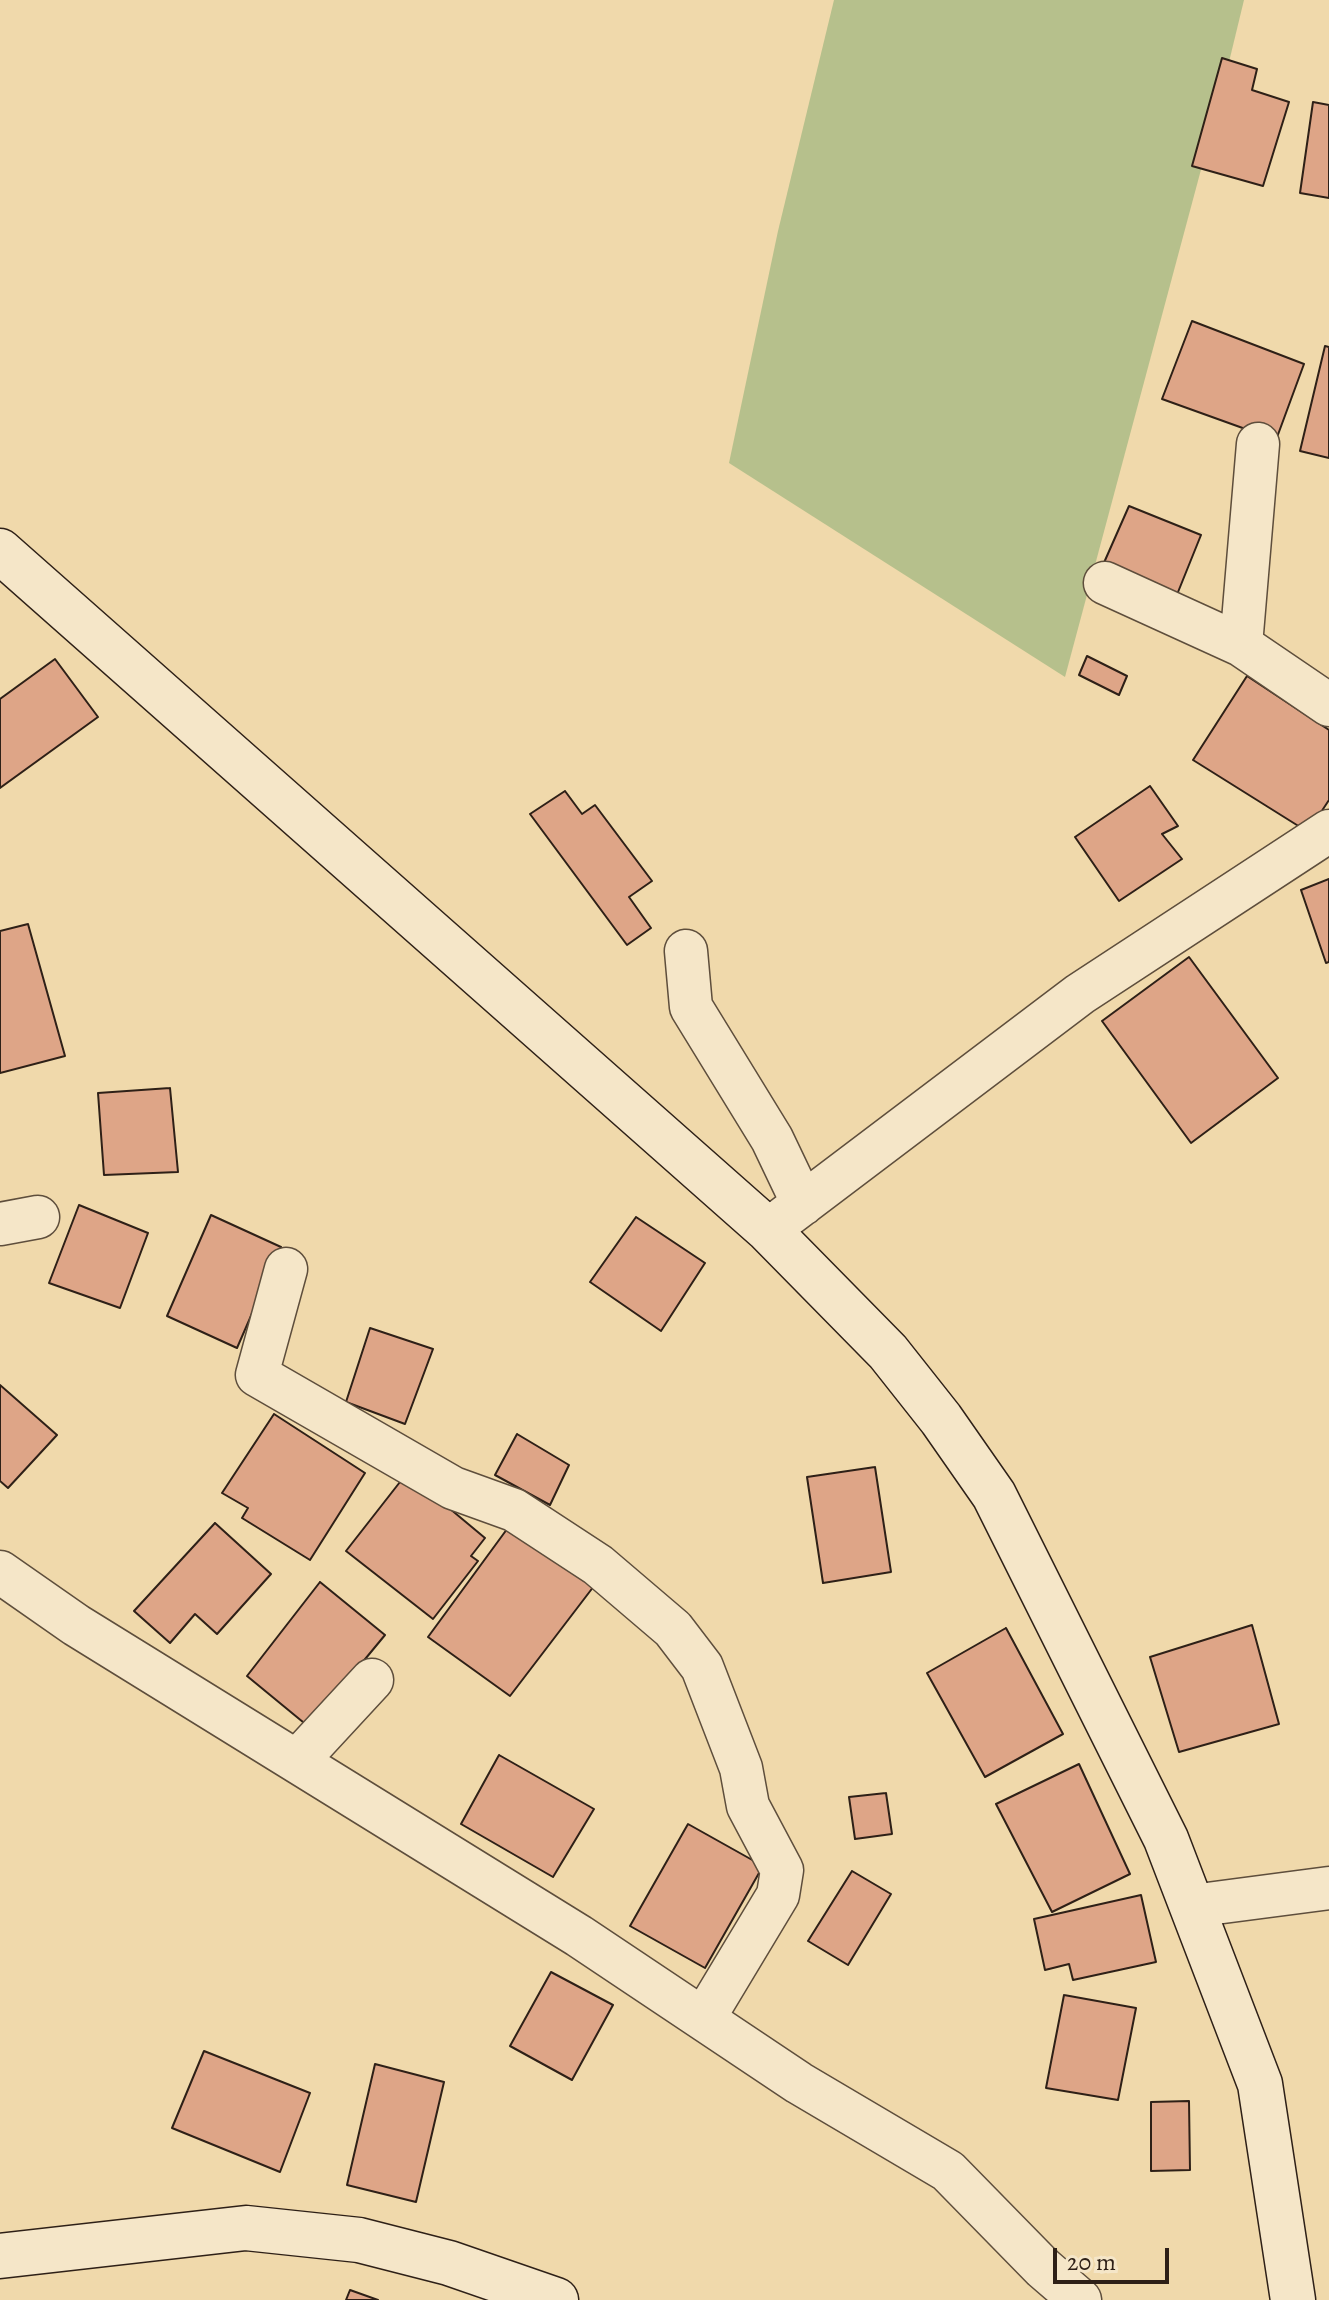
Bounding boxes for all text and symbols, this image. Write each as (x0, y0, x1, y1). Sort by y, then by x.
scale bar (1057, 2232, 1173, 2282)
text: 20 m (1067, 2246, 1116, 2278)

